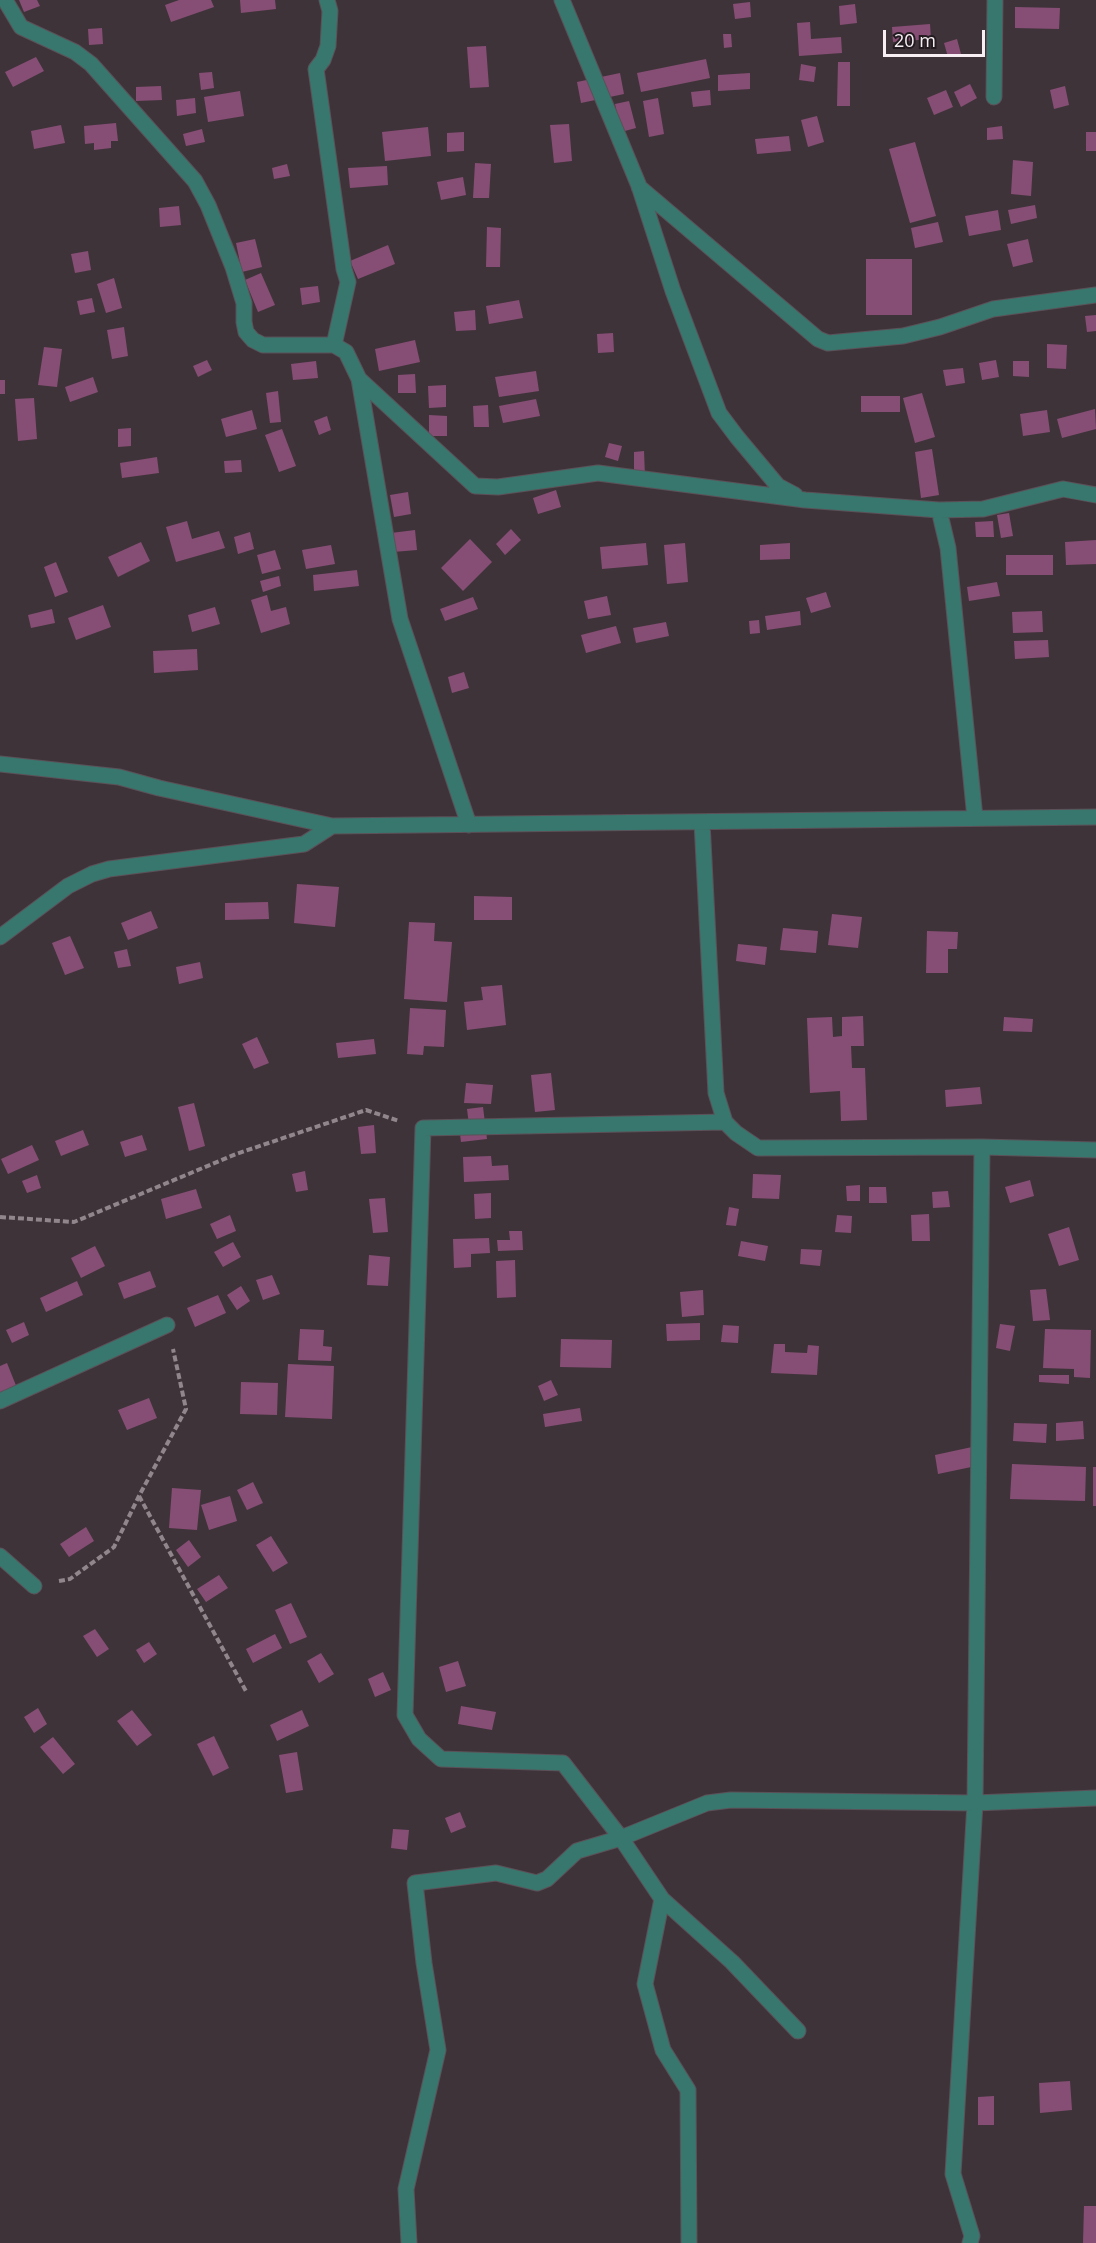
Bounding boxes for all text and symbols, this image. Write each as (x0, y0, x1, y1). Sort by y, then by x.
scale bar (886, 18, 988, 56)
text: 20 m (894, 28, 936, 52)

